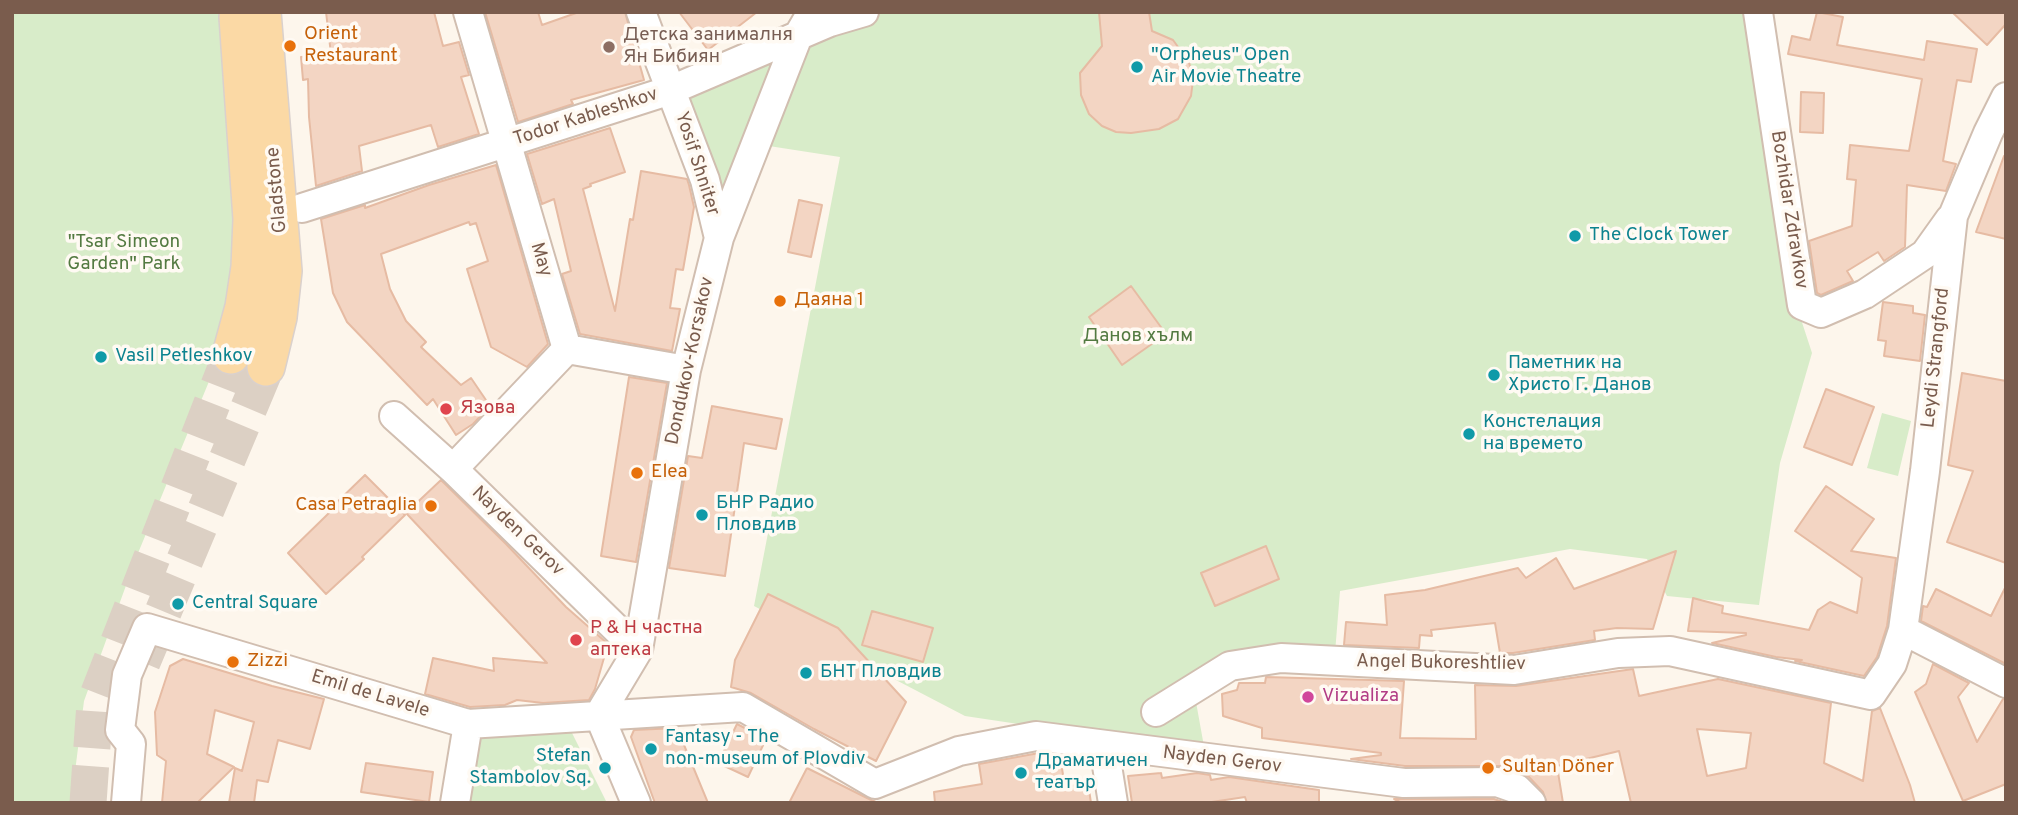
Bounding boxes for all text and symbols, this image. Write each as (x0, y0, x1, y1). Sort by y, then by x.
place label: Orient Restaurant (304, 24, 398, 68)
place label: Детска занималня Ян Бибиян (623, 25, 793, 69)
marker: Orient Restaurant (282, 38, 298, 54)
marker: Детска занималня Ян Бибиян (601, 39, 617, 55)
place label: "Orpheus" Open Air Movie Theatre (1151, 45, 1301, 89)
marker: "Orpheus" Open Air Movie Theatre (1129, 59, 1145, 75)
street label: Todor Kableshkov (511, 84, 661, 152)
street label: Yosif Shniter (668, 109, 724, 219)
street label: Bozhidar Zdravkov (1764, 129, 1812, 291)
street label: Gladstone (263, 146, 293, 234)
place label: The Clock Tower (1589, 225, 1729, 247)
marker: The Clock Tower (1567, 228, 1583, 244)
park label: "Tsar Simeon Garden" Park (67, 232, 181, 276)
street label: May (524, 240, 556, 280)
street label: Dondukov-Korsakov (662, 275, 720, 447)
street label: Leydi Strangford (1918, 287, 1956, 429)
place label: Даяна 1 (794, 290, 864, 312)
marker: Даяна 1 (772, 293, 788, 309)
park label: Данов хълм (1083, 326, 1193, 348)
place label: Vasil Petleshkov (115, 346, 252, 368)
marker: Vasil Petleshkov (93, 349, 109, 365)
place label: Паметник на Христо Г. Данов (1508, 353, 1652, 397)
marker: Паметник на Христо Г. Данов (1486, 367, 1502, 383)
place label: Язова (460, 398, 515, 420)
marker: Язова (438, 401, 454, 417)
place label: Констелация на времето (1483, 412, 1601, 456)
marker: Констелация на времето (1461, 426, 1477, 442)
place label: Elea (651, 462, 687, 484)
marker: Elea (629, 465, 645, 481)
street label: Nayden Gerov (466, 482, 568, 582)
place label: БНР Радио Пловдив (716, 493, 814, 537)
place label: Casa Petraglia (295, 495, 417, 517)
marker: Casa Petraglia (423, 498, 439, 514)
marker: БНР Радио Пловдив (694, 507, 710, 523)
place label: Central Square (192, 593, 318, 615)
marker: Central Square (170, 596, 186, 612)
place label: Р & Н частна аптека (590, 618, 703, 662)
marker: Р & Н частна аптека (568, 632, 584, 648)
place label: Zizzi (247, 651, 288, 673)
street label: Angel Bukoreshtliev (1356, 651, 1526, 677)
marker: Zizzi (225, 654, 241, 670)
place label: БНТ Пловдив (820, 662, 942, 684)
marker: БНТ Пловдив (798, 665, 814, 681)
street label: Emil de Lavele (308, 666, 432, 724)
place label: Vizualiza (1322, 686, 1399, 708)
marker: Vizualiza (1300, 689, 1316, 705)
place label: Fantasy - The non-museum of Plovdiv (665, 727, 865, 771)
marker: Fantasy - The non-museum of Plovdiv (643, 741, 659, 757)
street label: Nayden Gerov (1161, 742, 1283, 780)
place label: Stefan Stambolov Sq. (469, 746, 591, 790)
place label: Драматичен театър (1035, 751, 1148, 795)
place label: Sultan Döner (1502, 757, 1614, 779)
marker: Stefan Stambolov Sq. (597, 760, 613, 776)
marker: Sultan Döner (1480, 760, 1496, 776)
marker: Драматичен театър (1013, 765, 1029, 781)

